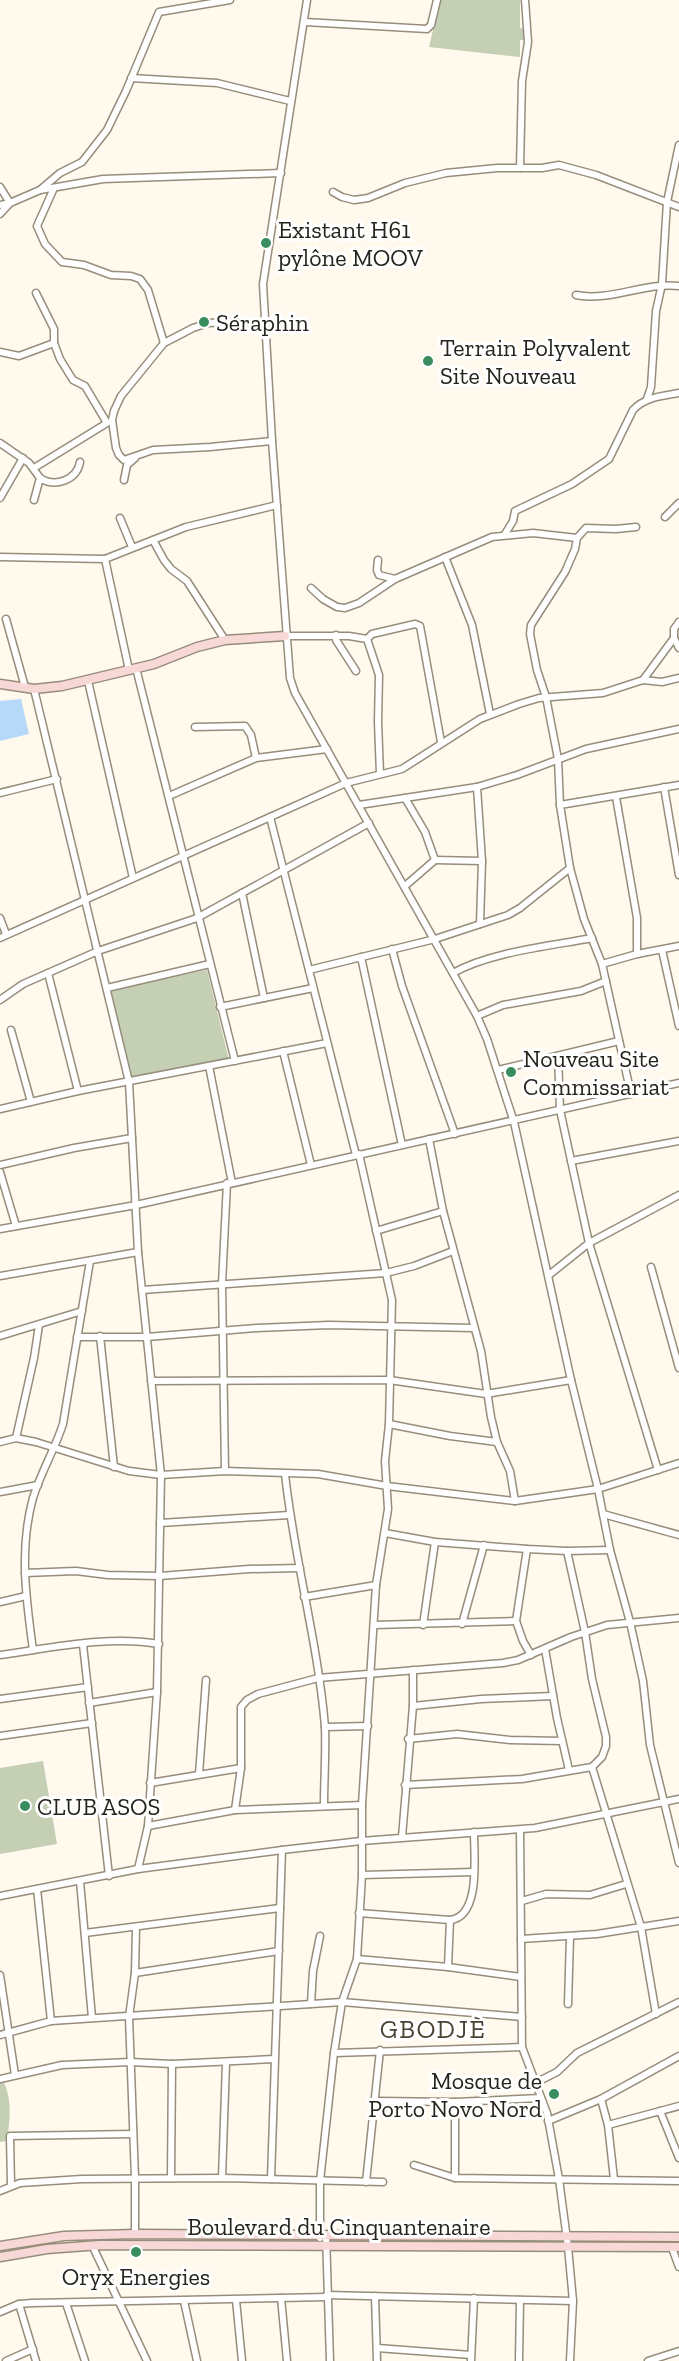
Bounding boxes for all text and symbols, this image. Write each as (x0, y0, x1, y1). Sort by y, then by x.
place label: Existant H61 pylône MOOV (278, 215, 423, 272)
marker: Existant H61 pylône MOOV (259, 236, 273, 250)
place label: Séraphin (216, 308, 309, 337)
marker: Séraphin (197, 315, 211, 329)
place label: Terrain Polyvalent Site Nouveau (440, 333, 630, 390)
marker: Terrain Polyvalent Site Nouveau (421, 354, 435, 368)
place label: Nouveau Site Commissariat (523, 1044, 669, 1101)
marker: Nouveau Site Commissariat (504, 1065, 518, 1079)
place label: CLUB ASOS (37, 1792, 160, 1821)
marker: CLUB ASOS (18, 1799, 32, 1813)
district label: GBODJÈ (380, 2013, 486, 2045)
place label: Mosque de Porto Novo Nord (368, 2066, 542, 2123)
marker: Mosque de Porto Novo Nord (547, 2087, 561, 2101)
street label: Boulevard du Cinquantenaire (187, 2212, 491, 2241)
marker: Oryx Energies (129, 2245, 143, 2259)
place label: Oryx Energies (62, 2262, 210, 2291)

